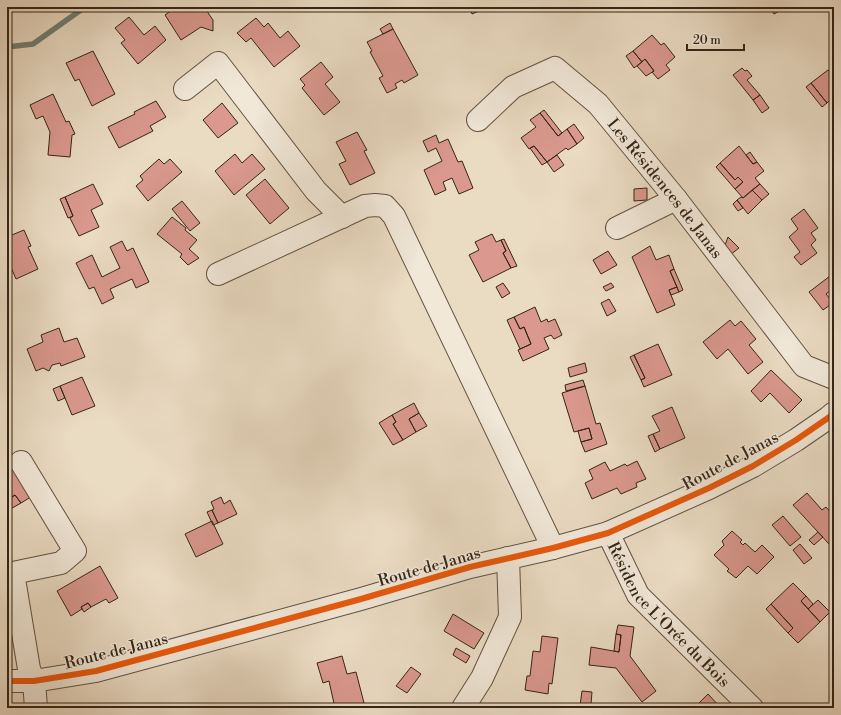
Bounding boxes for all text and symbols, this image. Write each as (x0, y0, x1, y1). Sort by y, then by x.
scale bar (687, 26, 744, 52)
text: 20 m (693, 33, 721, 48)
street label: Les Résidences de Janas (603, 114, 727, 263)
street label: Route de Janas (679, 427, 782, 495)
street label: Résidence L'Orée du Bois (603, 539, 734, 692)
street label: Route de Janas (376, 543, 483, 591)
street label: Route de Janas (62, 628, 170, 673)

